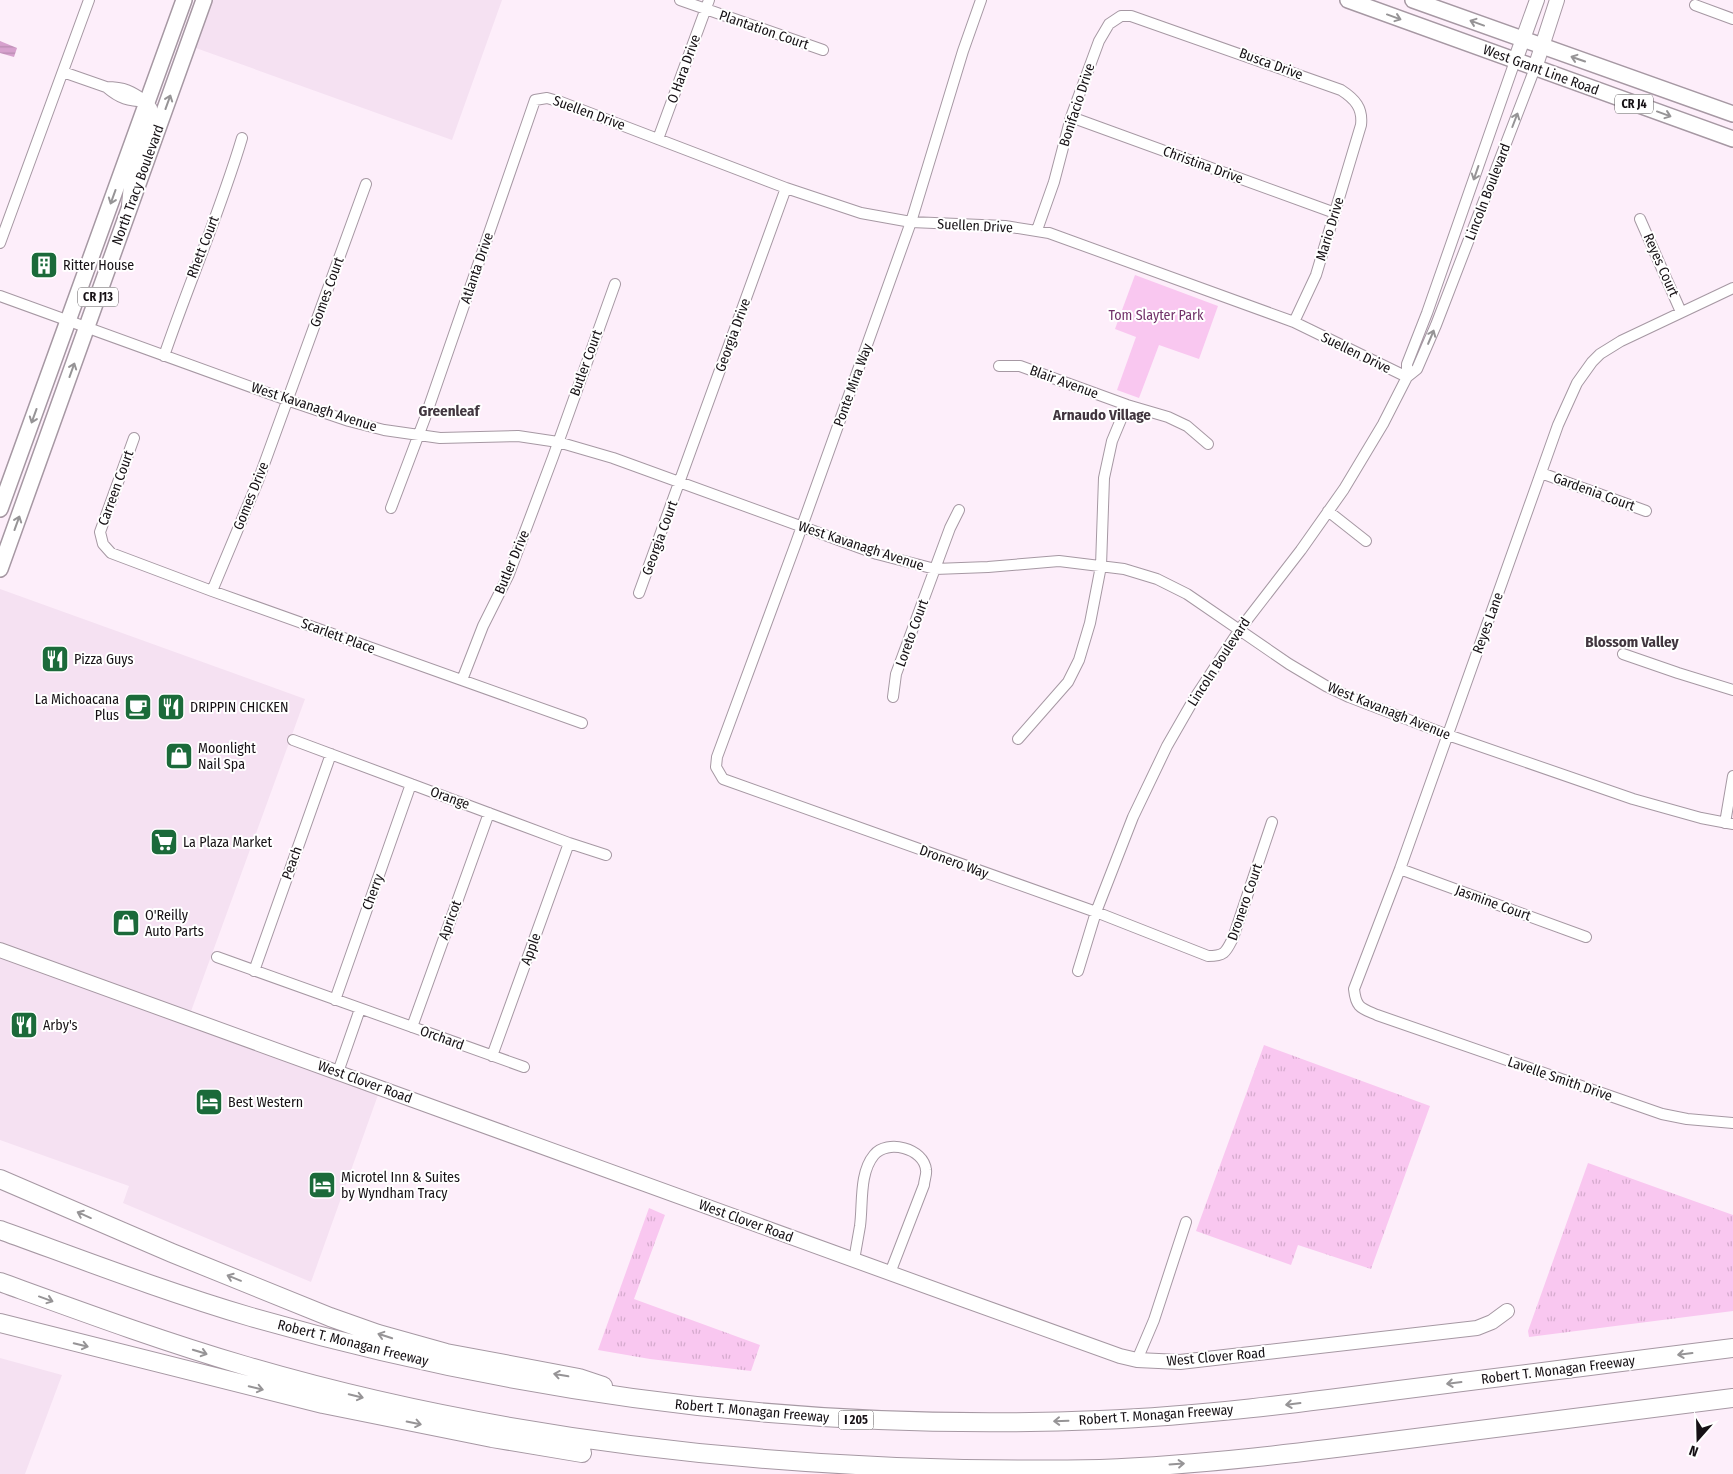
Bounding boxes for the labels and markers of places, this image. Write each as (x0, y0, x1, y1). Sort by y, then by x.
building icon: Ritter House (29, 250, 59, 280)
place label: Ritter House (63, 257, 134, 274)
restaurant icon: Pizza Guys (40, 644, 70, 674)
place label: Pizza Guys (74, 651, 133, 668)
place label: La Michoacana Plus (35, 691, 119, 724)
cafe icon: La Michoacana Plus (123, 692, 153, 722)
restaurant icon: DRIPPIN CHICKEN (156, 692, 186, 722)
place label: DRIPPIN CHICKEN (190, 699, 288, 716)
place label: Moonlight Nail Spa (198, 740, 256, 773)
shop icon: Moonlight Nail Spa (164, 741, 194, 771)
supermarket icon: La Plaza Market (149, 827, 179, 857)
place label: La Plaza Market (183, 834, 272, 851)
place label: O'Reilly Auto Parts (145, 907, 204, 940)
shop icon: O'Reilly Auto Parts (111, 908, 141, 938)
restaurant icon: Arby's (9, 1010, 39, 1040)
place label: Arby's (43, 1017, 78, 1034)
hotel icon: Best Western (194, 1087, 224, 1117)
place label: Best Western (228, 1094, 303, 1111)
place label: Microtel Inn & Suites by Wyndham Tracy (341, 1169, 460, 1202)
hotel icon: Microtel Inn & Suites by Wyndham Tracy (307, 1170, 337, 1200)

